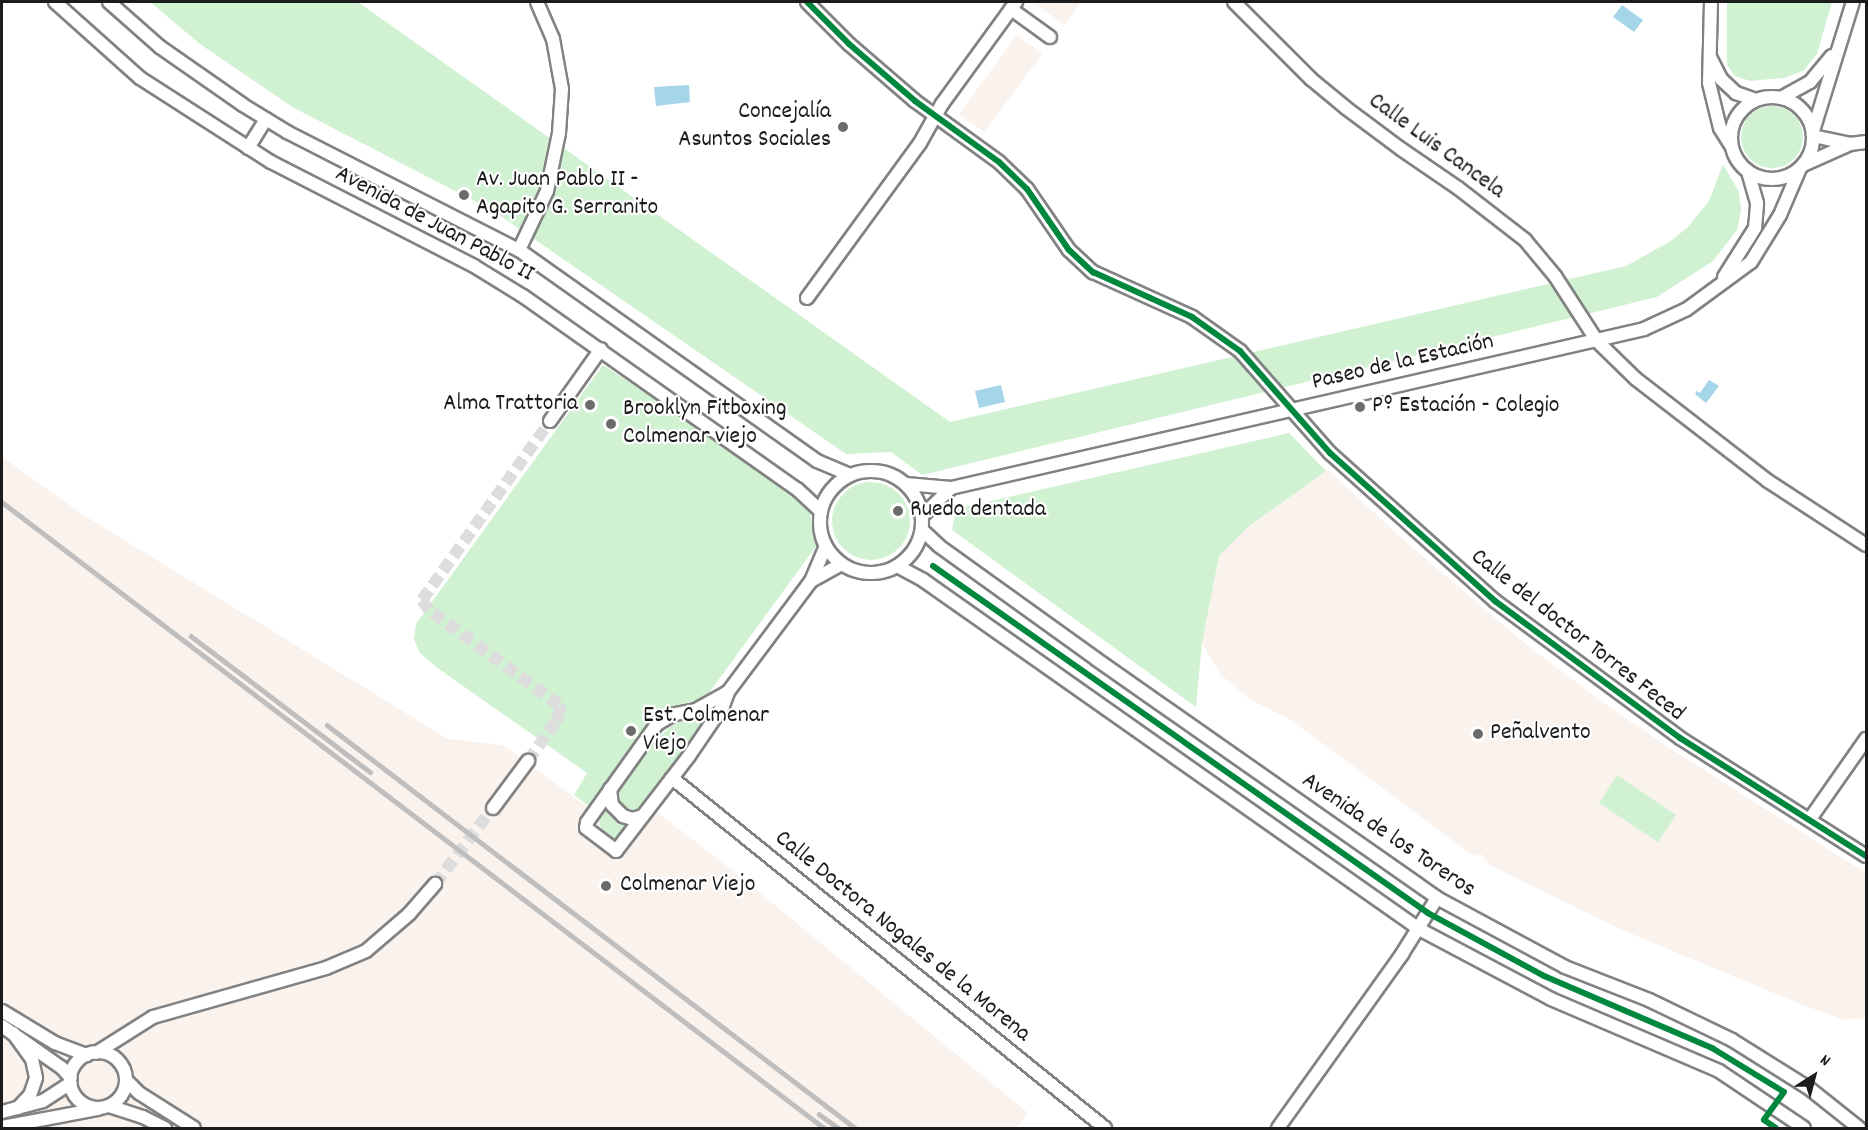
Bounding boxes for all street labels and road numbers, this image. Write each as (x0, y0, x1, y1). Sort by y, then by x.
street label: Calle Luis Cancela (1362, 88, 1510, 206)
street label: Avenida de Juan Pablo II (330, 160, 538, 290)
street label: Paseo de la Estación (1309, 328, 1497, 398)
street label: Calle del doctor Torres Feced (1464, 543, 1690, 729)
street label: Avenida de los Toreros (1295, 767, 1481, 905)
street label: Calle Doctora Nogales de la Morena (768, 825, 1036, 1049)

